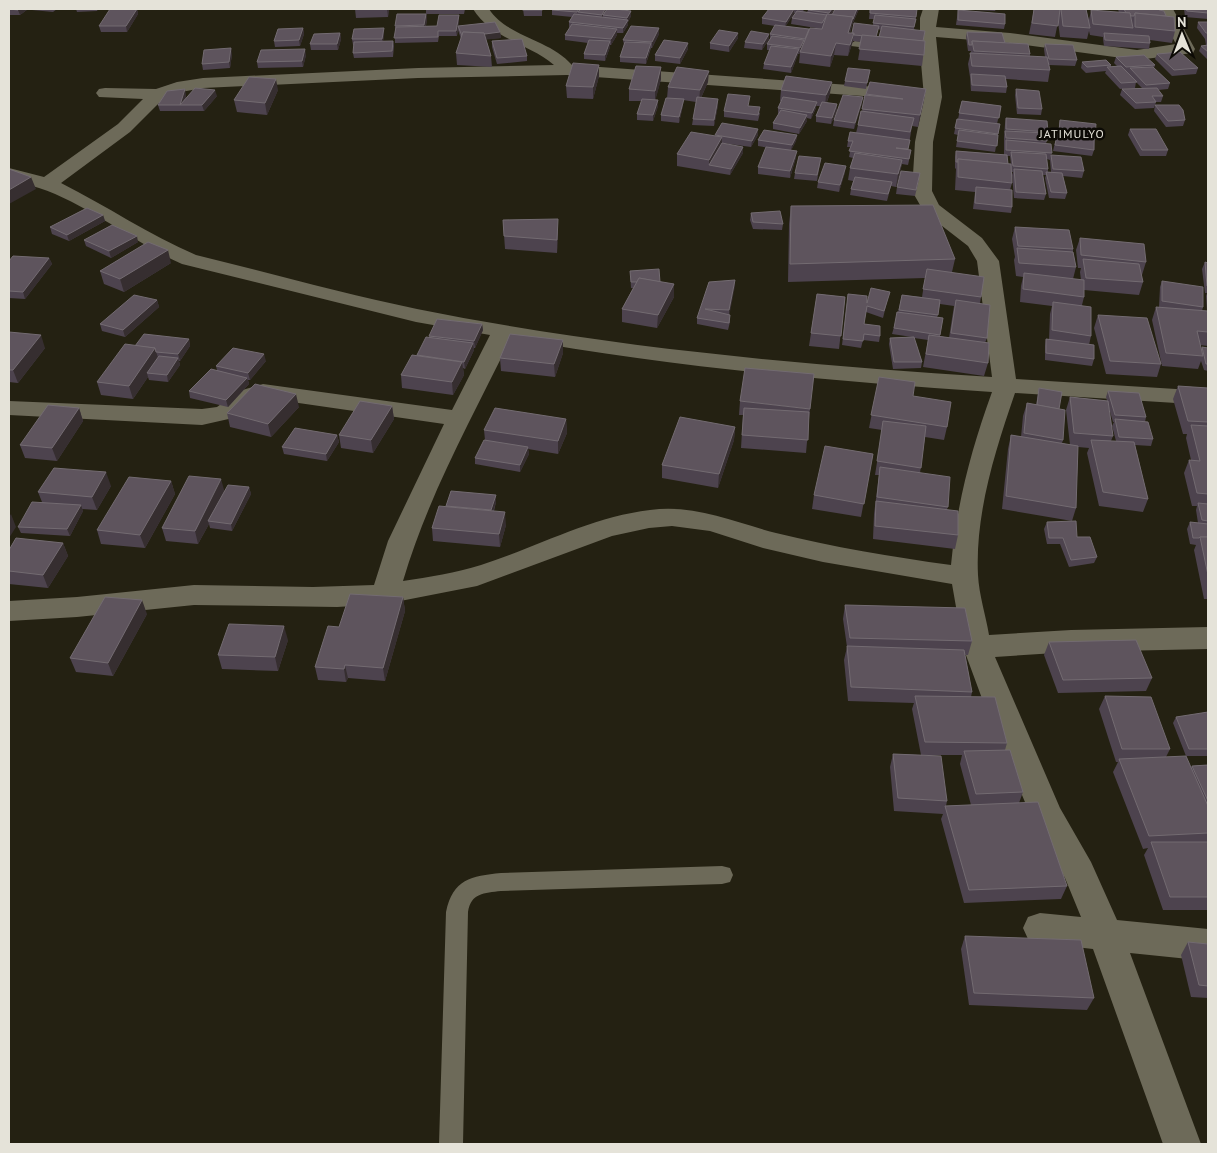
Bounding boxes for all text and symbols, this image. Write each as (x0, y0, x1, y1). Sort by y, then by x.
north arrow (1157, 10, 1207, 60)
text: N (1177, 13, 1187, 31)
district label: JATIMULYO (1038, 126, 1105, 141)

